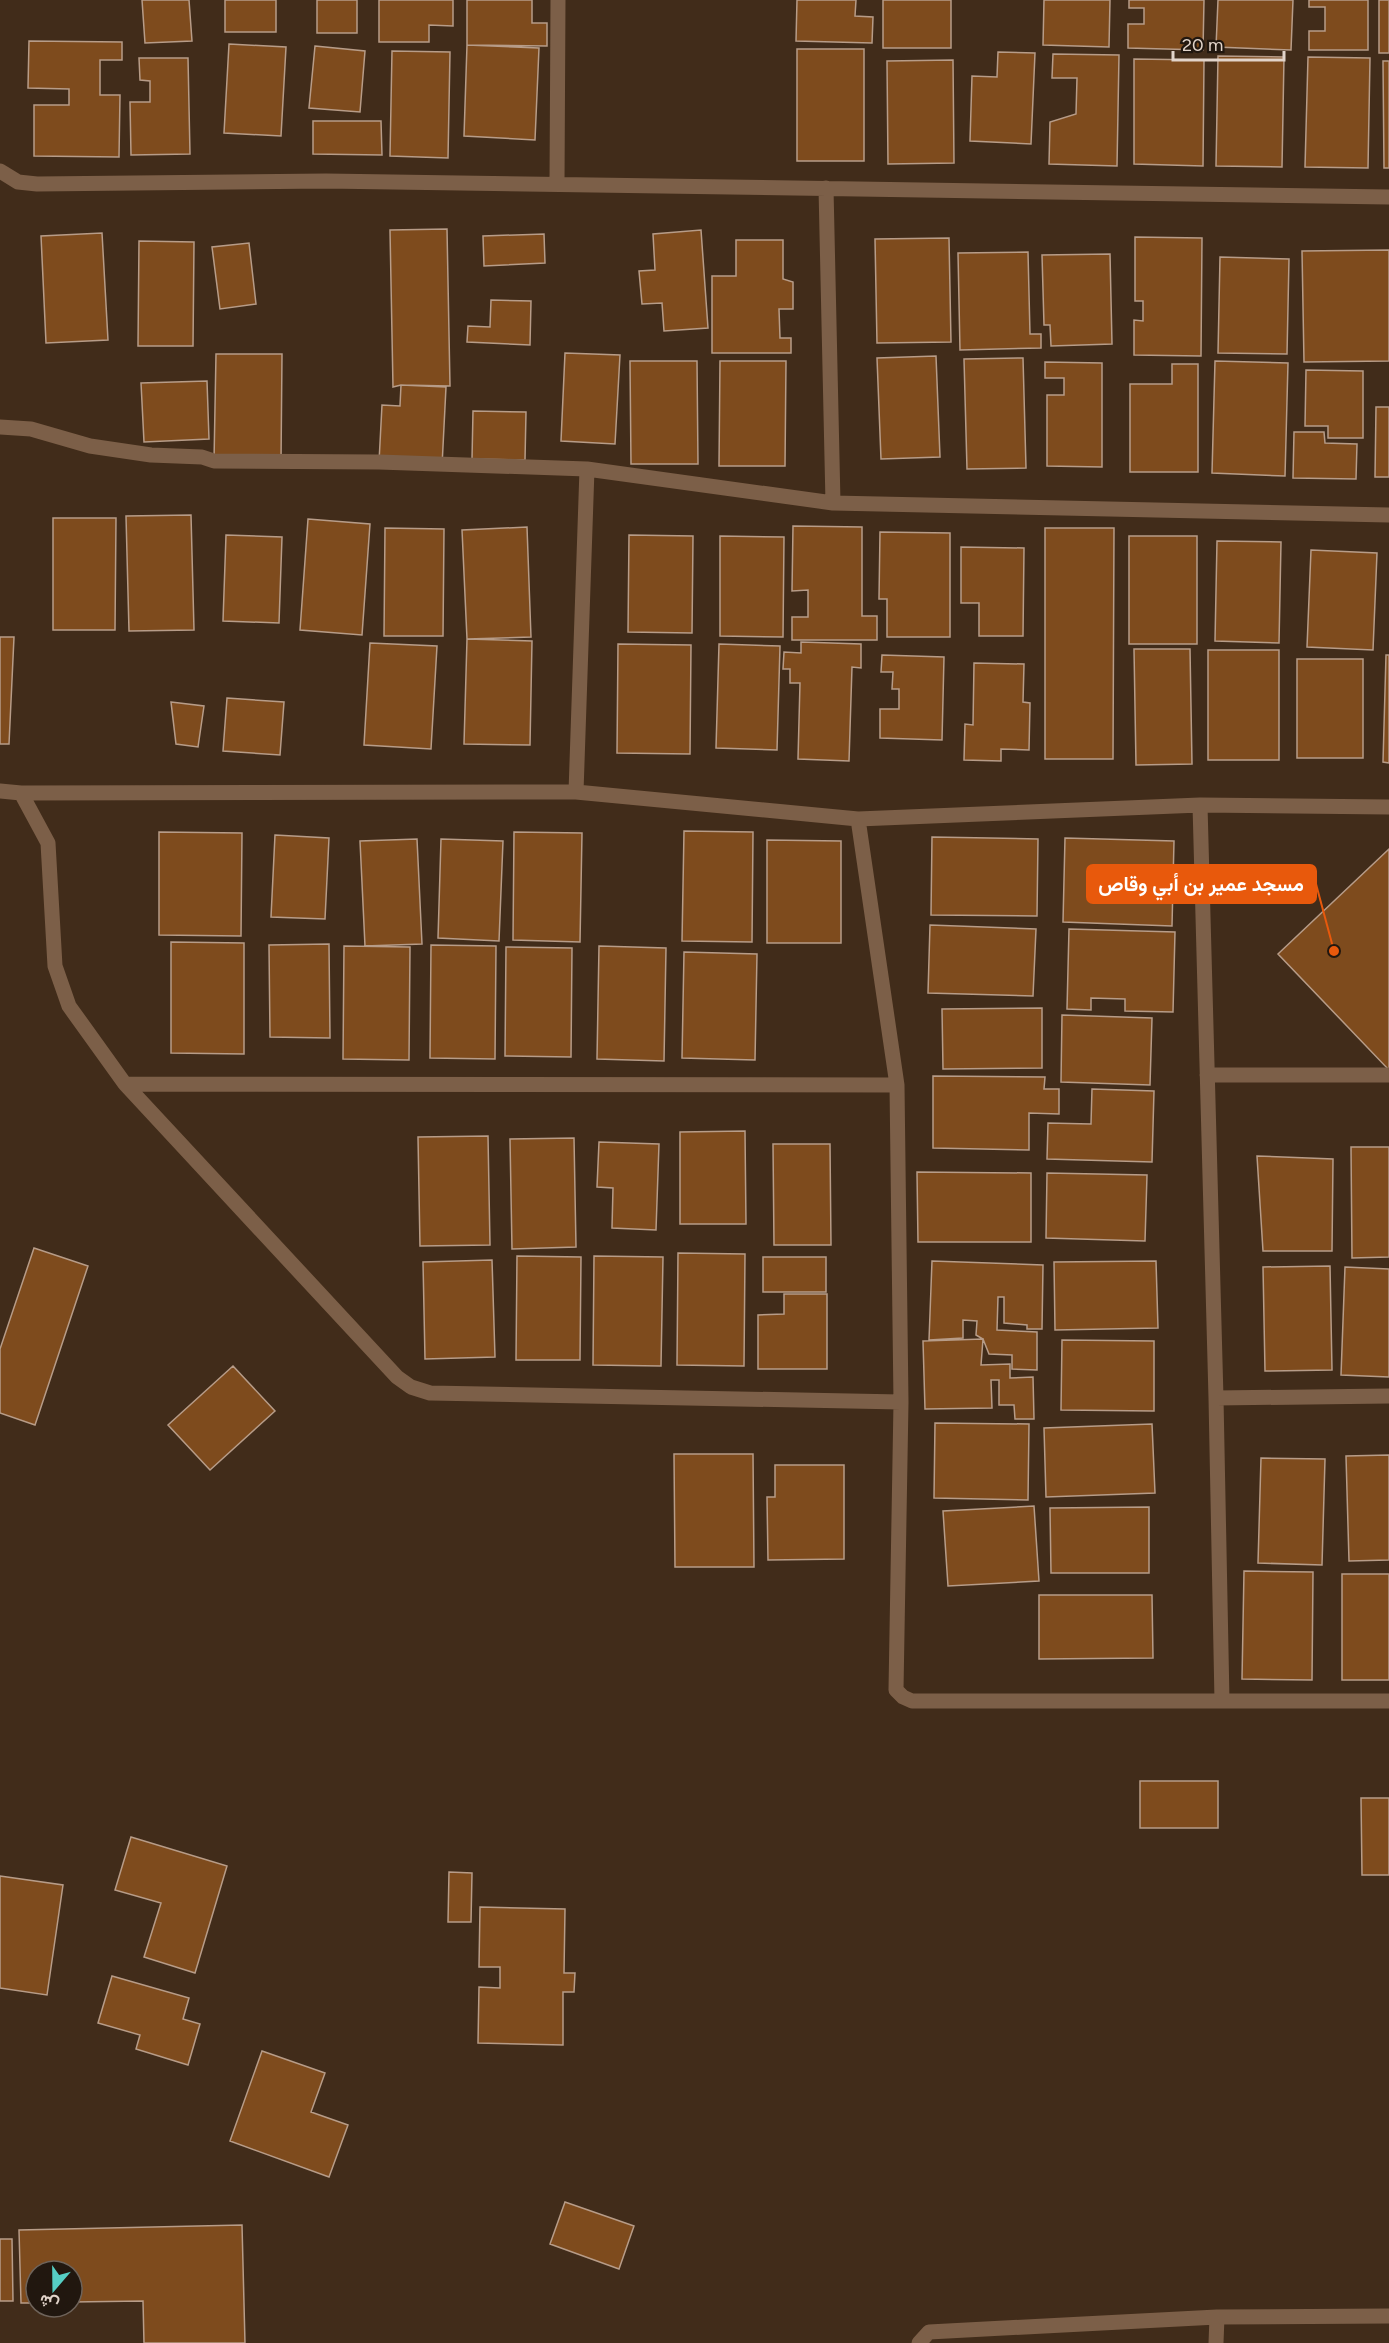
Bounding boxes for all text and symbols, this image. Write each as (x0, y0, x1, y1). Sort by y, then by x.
scale bar (1173, 24, 1284, 62)
text: 20 m (1182, 34, 1223, 56)
callout: مسجد عمير بن أبي وقاص (1087, 865, 1316, 903)
text: مسجد عمير بن أبي وقاص (1098, 872, 1304, 901)
north arrow (24, 2259, 84, 2319)
text: ش (37, 2290, 61, 2315)

